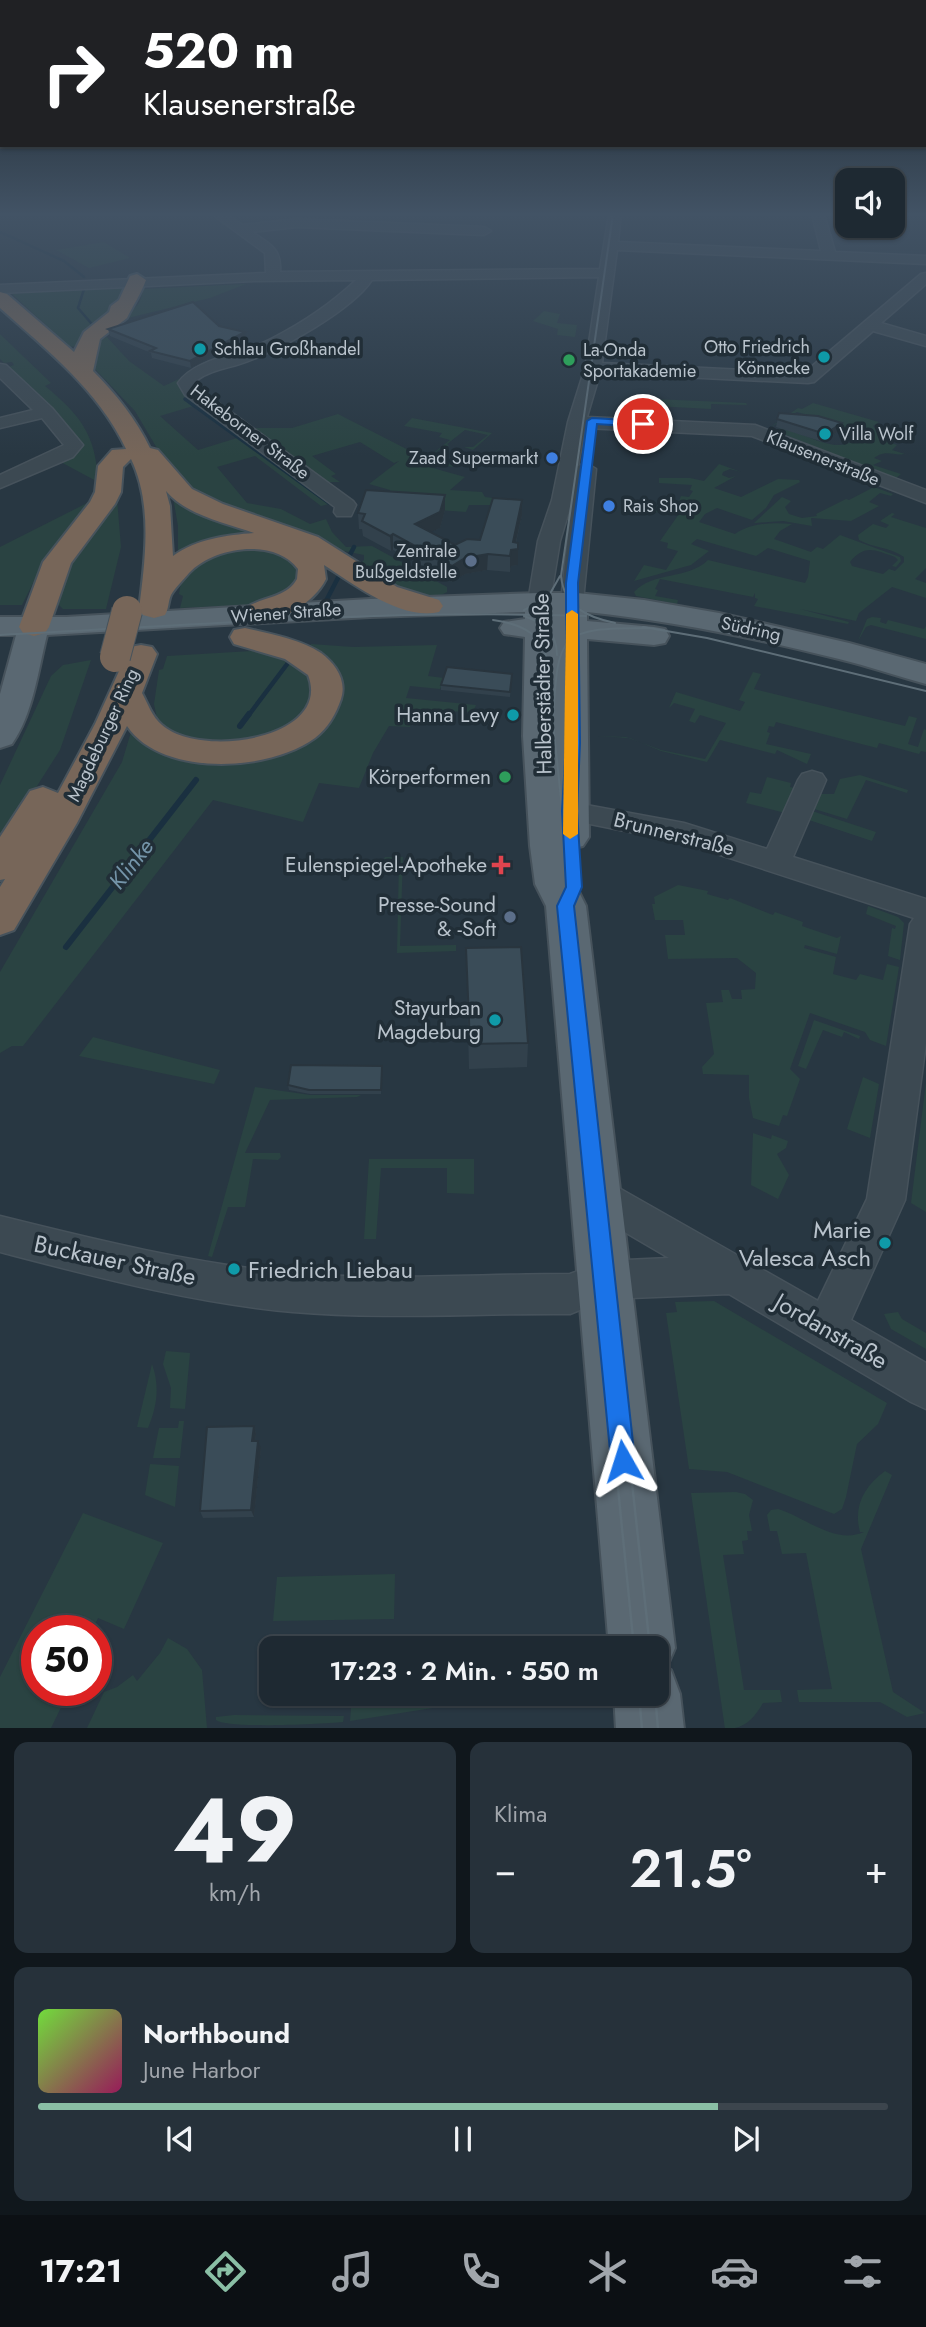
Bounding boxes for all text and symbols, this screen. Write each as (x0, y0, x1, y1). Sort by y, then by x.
text: 520 m (143, 16, 294, 86)
icon: right (28, 28, 119, 119)
text: Klausenerstraße (143, 81, 356, 127)
map controls (835, 168, 905, 238)
button: sound (835, 168, 905, 238)
place label: Otto Friedrich Könnecke (704, 334, 810, 381)
place label: Schlau Großhandel (214, 336, 361, 362)
place label: La-Onda Sportakademie (583, 337, 696, 384)
marker: Schlau Großhandel (192, 341, 208, 357)
marker: Otto Friedrich Könnecke (816, 349, 832, 365)
marker: La-Onda Sportakademie (561, 352, 577, 368)
street label: Hakeborner Straße (185, 378, 315, 486)
pin (613, 394, 673, 454)
icon: arrive (624, 405, 662, 443)
place label: Villa Wolf (839, 421, 914, 447)
street label: Klausenerstraße (763, 424, 883, 492)
marker: Villa Wolf (817, 426, 833, 442)
place label: Zaad Supermarkt (409, 445, 539, 471)
marker: Zaad Supermarkt (544, 450, 560, 466)
place label: Rais Shop (623, 493, 698, 519)
marker: Rais Shop (601, 498, 617, 514)
place label: Zentrale Bußgeldstelle (355, 538, 457, 585)
marker: Zentrale Bußgeldstelle (463, 553, 479, 569)
street label: Halberstädter Straße (526, 593, 560, 775)
street label: Wiener Straße (230, 596, 342, 630)
street label: Südring (719, 610, 783, 648)
street label: Magdeburger Ring (61, 664, 145, 806)
place label: Hanna Levy (396, 700, 500, 730)
marker: Hanna Levy (505, 707, 521, 723)
place label: Körperformen (368, 762, 491, 792)
marker: Körperformen (497, 769, 513, 785)
street label: Brunnerstraße (610, 805, 738, 864)
water label: Klinke (100, 831, 162, 897)
place label: Eulenspiegel-Apotheke (285, 850, 487, 880)
marker: Eulenspiegel-Apotheke (493, 857, 509, 873)
place label: Presse-Sound & -Soft (378, 890, 496, 944)
marker: Presse-Sound & -Soft (502, 909, 518, 925)
place label: Stayurban Magdeburg (377, 993, 481, 1047)
marker: Stayurban Magdeburg (487, 1012, 503, 1028)
place label: Marie Valesca Asch (739, 1212, 871, 1275)
street label: Buckauer Straße (31, 1226, 199, 1294)
marker: Marie Valesca Asch (877, 1235, 893, 1251)
place label: Friedrich Liebau (248, 1252, 413, 1287)
marker: Friedrich Liebau (226, 1261, 242, 1277)
street label: Jordanstraße (765, 1283, 894, 1378)
position arrow (586, 1424, 660, 1498)
speed limit sign: 50 (21, 1615, 112, 1706)
text: 17:23 · 2 Min. · 550 m (329, 1652, 599, 1690)
text: 49 (173, 1765, 297, 1896)
text: Klima (494, 1797, 547, 1831)
text: 21.5° (630, 1831, 752, 1907)
text: − (494, 1842, 516, 1897)
text: + (865, 1842, 888, 1897)
text: km/h (209, 1876, 261, 1910)
text: Northbound (143, 2015, 290, 2053)
text: June Harbor (143, 2053, 260, 2087)
icon: previous (161, 2120, 199, 2158)
icon: pause (444, 2120, 482, 2158)
icon: next (727, 2120, 765, 2158)
icon: directions (201, 2247, 250, 2296)
icon: music (328, 2247, 377, 2296)
icon: phone (456, 2247, 505, 2296)
icon: climate (583, 2247, 632, 2296)
icon: car (710, 2247, 759, 2296)
icon: filters (838, 2247, 887, 2296)
text: 17:21 (39, 2248, 122, 2294)

